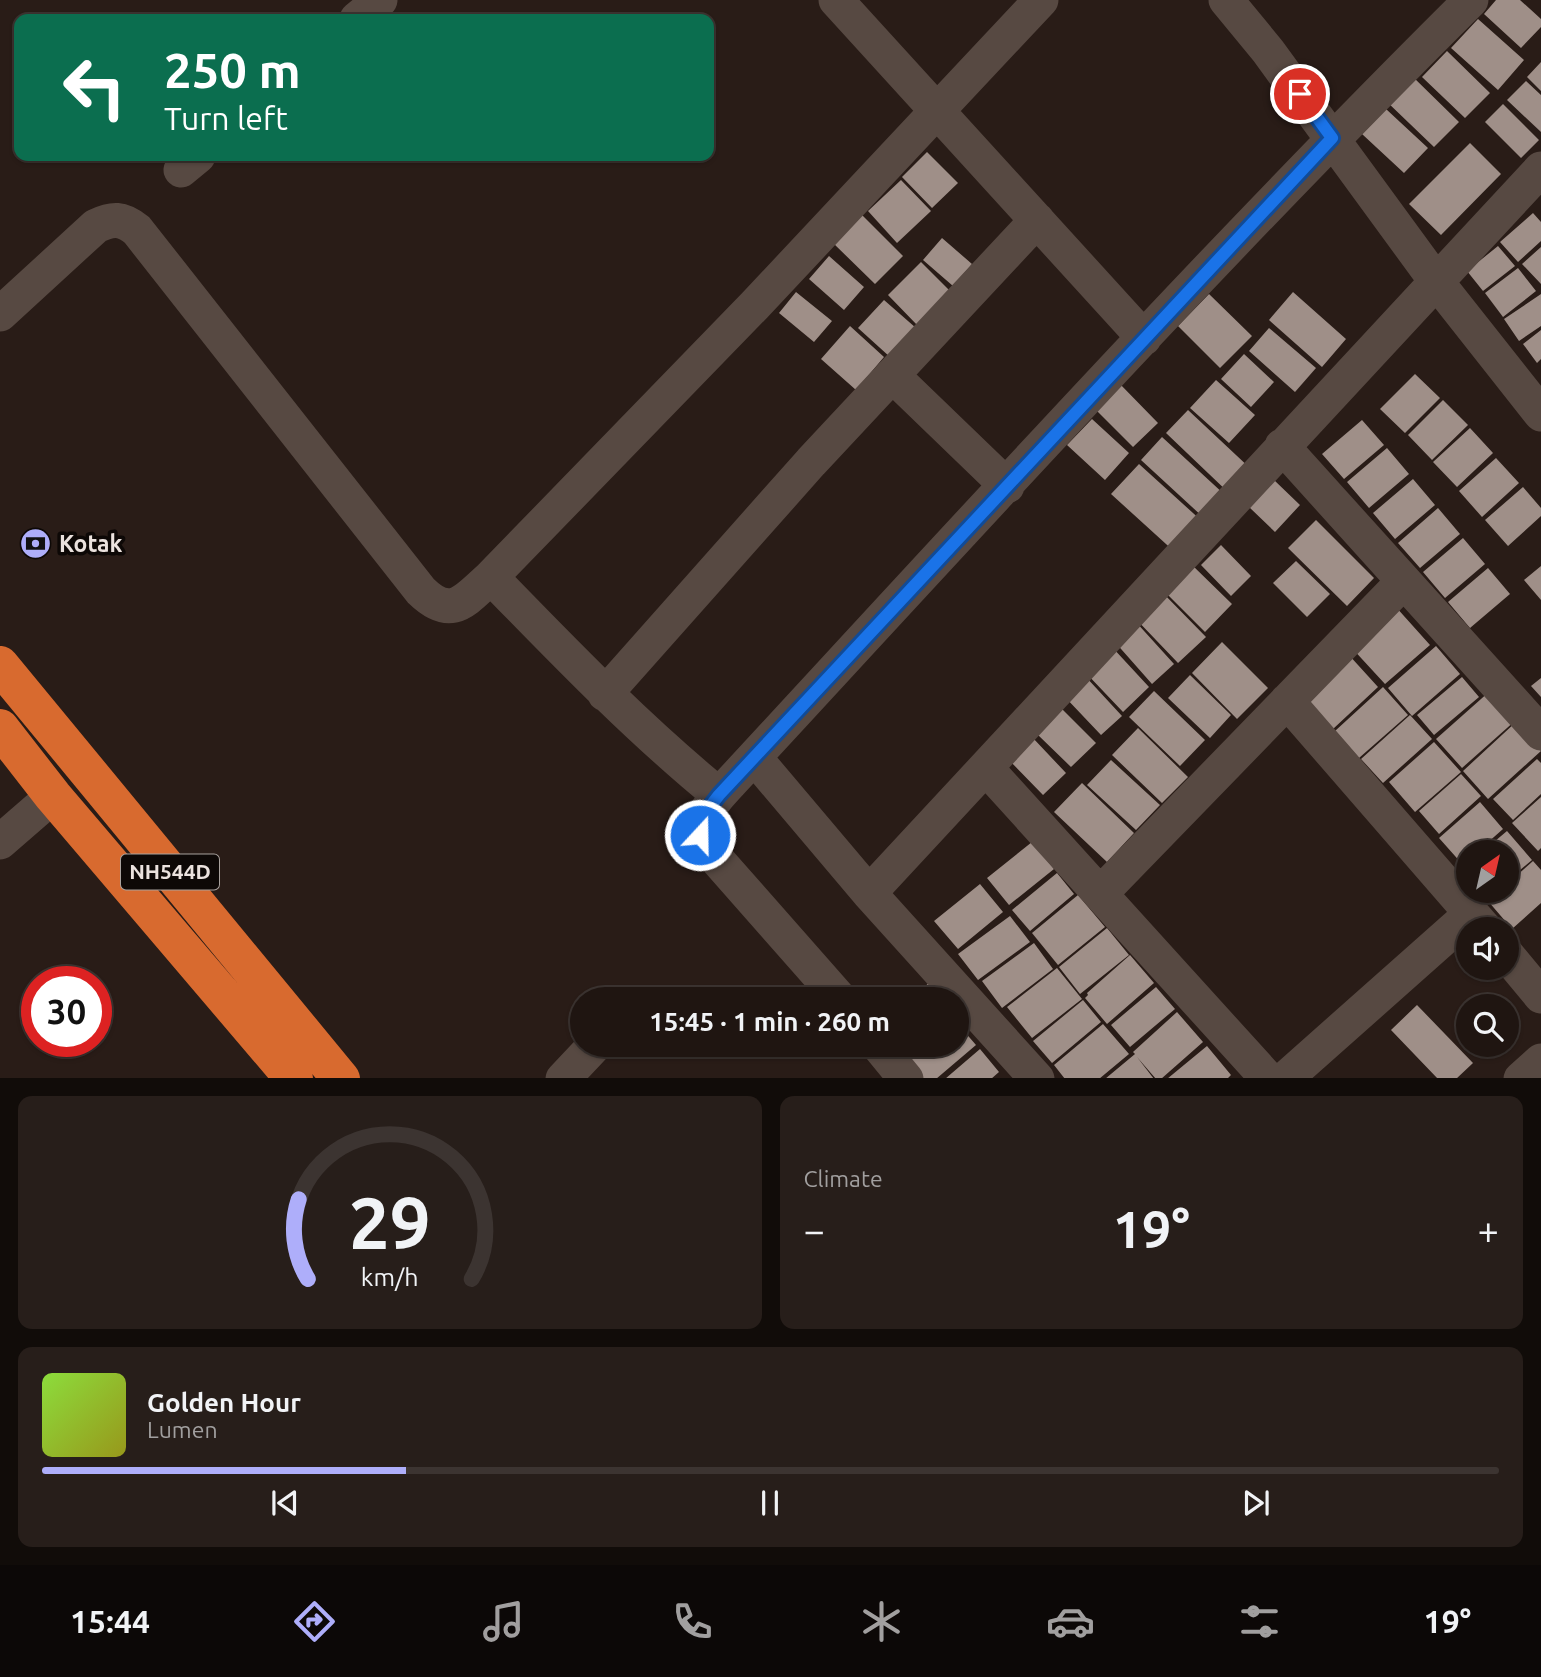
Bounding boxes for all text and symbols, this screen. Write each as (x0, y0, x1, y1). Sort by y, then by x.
icon: left (49, 42, 140, 133)
text: 250 m (164, 42, 301, 97)
pin (1270, 64, 1330, 124)
icon: arrive (1281, 75, 1319, 113)
text: Turn left (164, 100, 288, 136)
bank icon: Kotak (19, 527, 53, 561)
place label: Kotak (59, 531, 122, 556)
position arrow (663, 798, 737, 872)
north arrow (1456, 840, 1519, 903)
map controls (1456, 840, 1519, 1057)
road number: NH544D (121, 854, 219, 890)
button: sound (1456, 917, 1519, 980)
speed limit sign: 30 (21, 966, 112, 1057)
button: search (1456, 994, 1519, 1057)
text: 15:45 · 1 min · 260 m (649, 1007, 890, 1036)
text: Climate (804, 1166, 883, 1191)
text: 29 (349, 1181, 431, 1263)
text: 19° (1113, 1200, 1190, 1258)
text: − (804, 1209, 825, 1251)
text: + (1478, 1209, 1499, 1251)
text: km/h (361, 1262, 419, 1290)
text: Golden Hour (147, 1388, 301, 1417)
text: Lumen (147, 1417, 218, 1442)
icon: previous (266, 1484, 304, 1522)
icon: pause (751, 1484, 789, 1522)
icon: next (1237, 1484, 1275, 1522)
icon: directions (290, 1597, 339, 1646)
icon: music (479, 1597, 528, 1646)
icon: phone (668, 1597, 717, 1646)
icon: climate (857, 1597, 906, 1646)
icon: car (1046, 1597, 1095, 1646)
icon: filters (1235, 1597, 1284, 1646)
text: 15:44 (70, 1603, 150, 1639)
text: 19° (1424, 1603, 1471, 1639)

